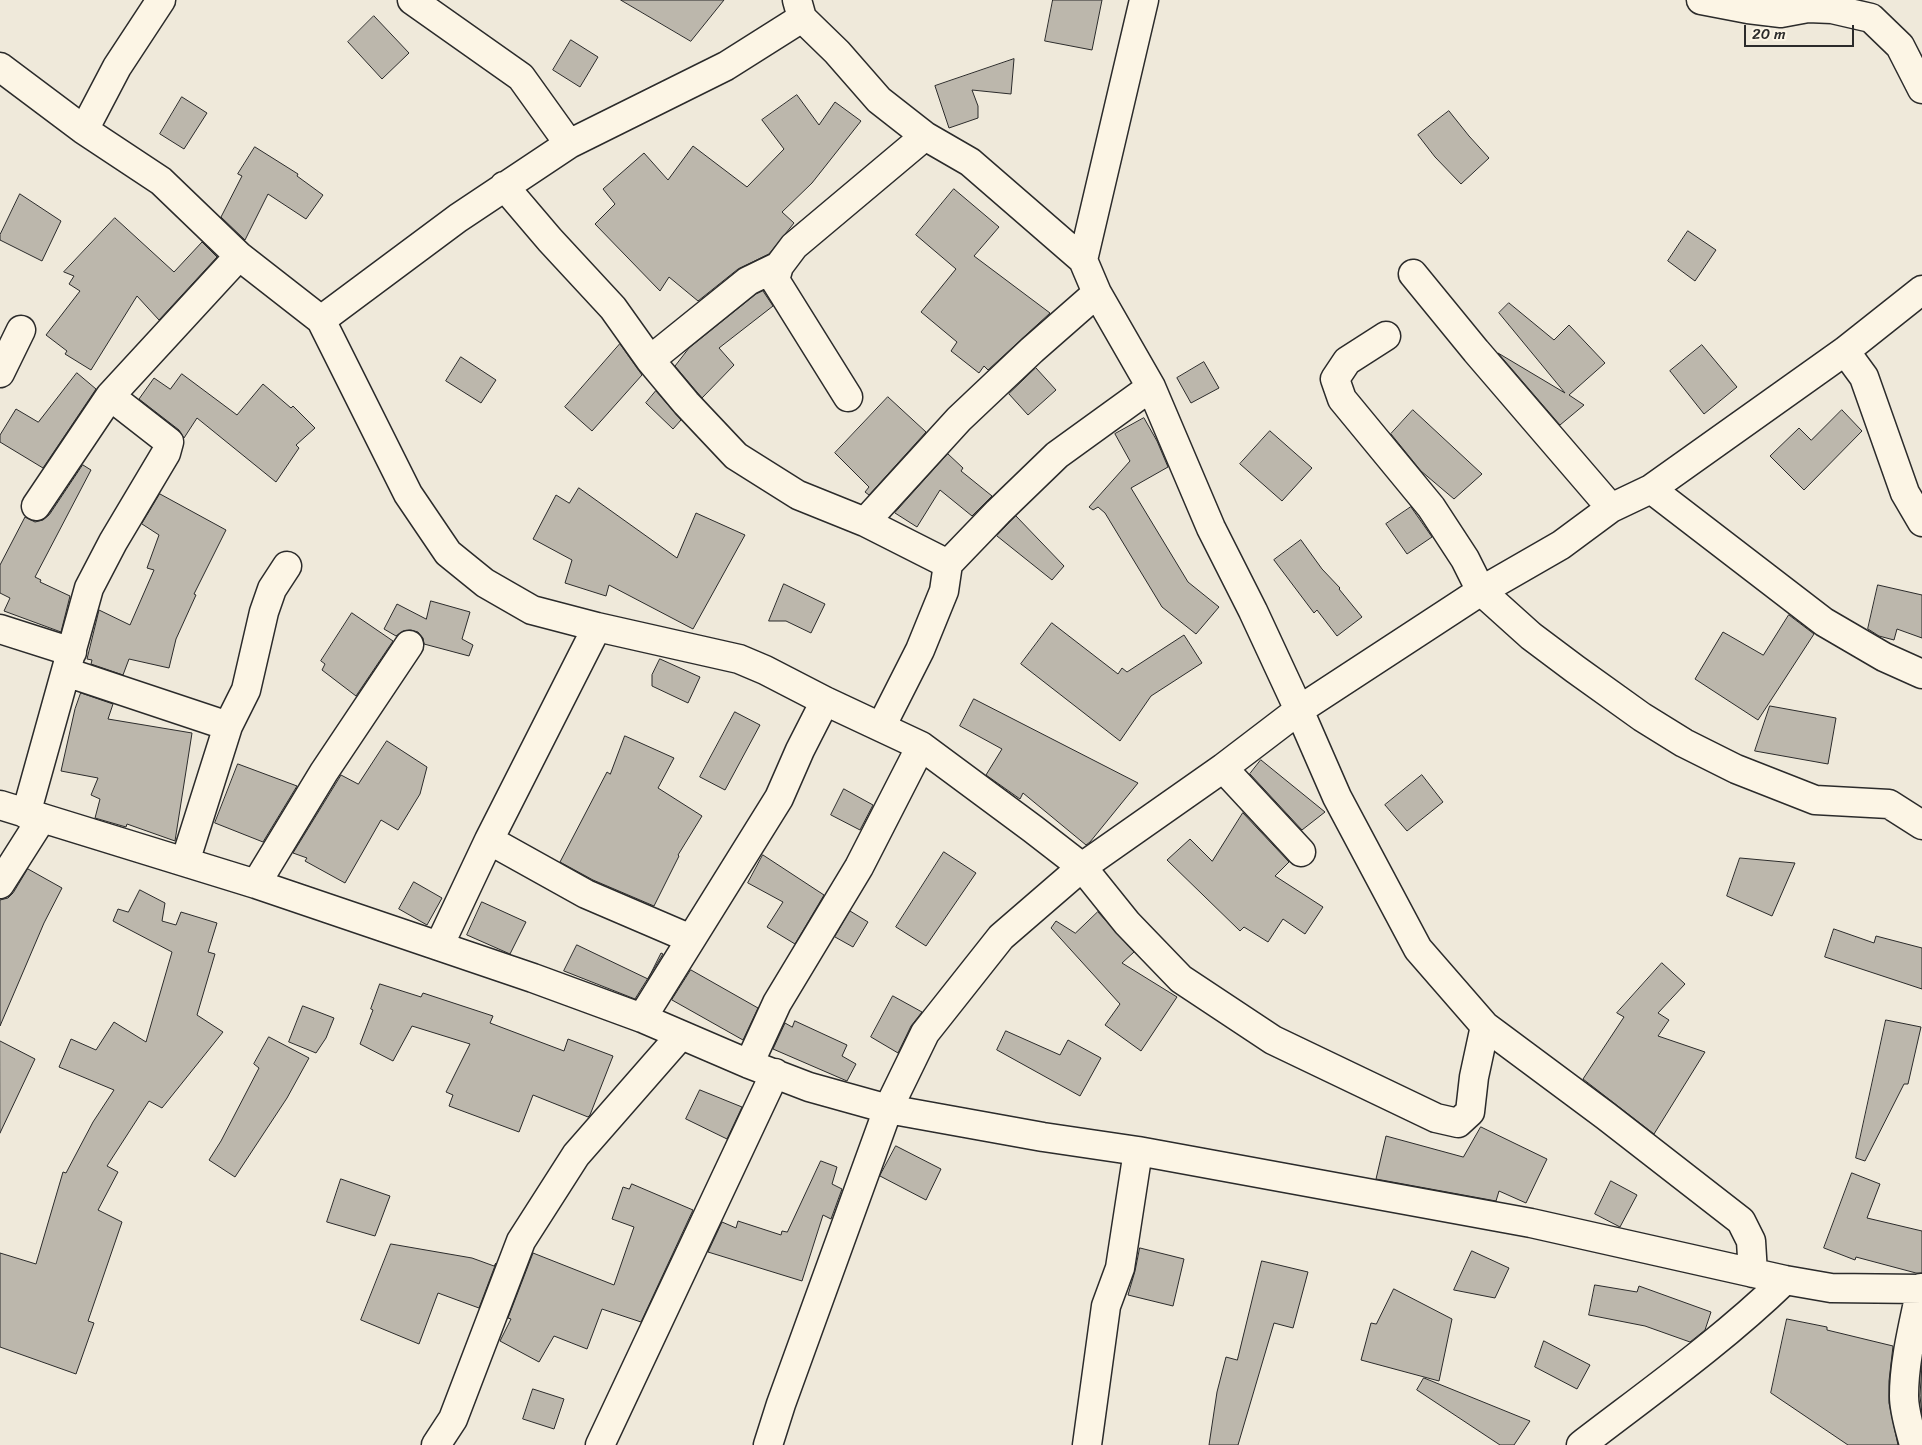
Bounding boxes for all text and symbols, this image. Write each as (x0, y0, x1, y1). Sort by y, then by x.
scale bar (1747, 15, 1857, 47)
text: 20 m (1752, 21, 1786, 47)

